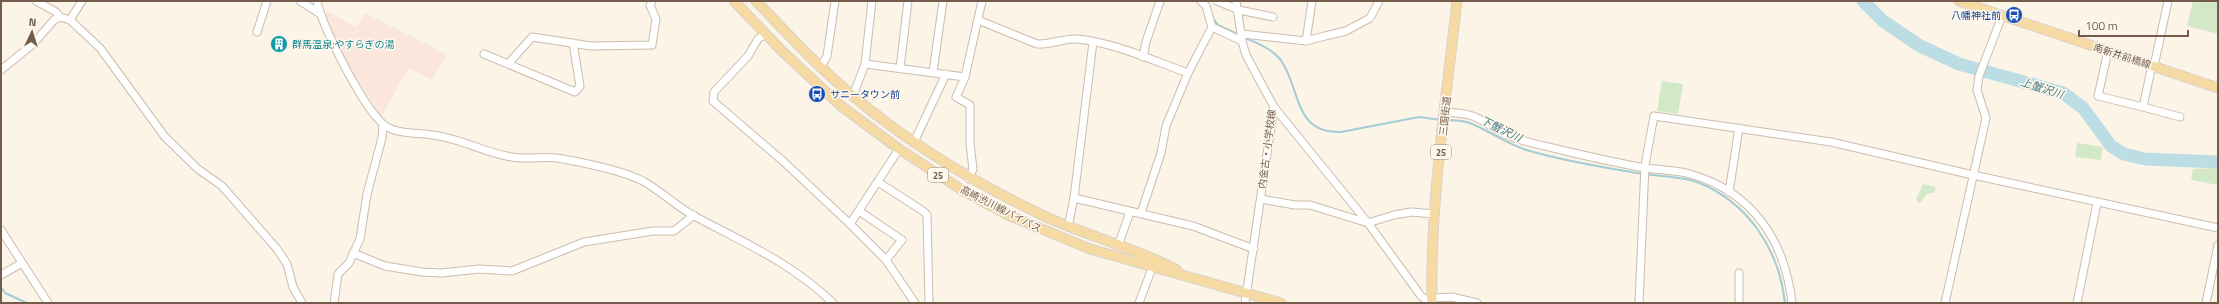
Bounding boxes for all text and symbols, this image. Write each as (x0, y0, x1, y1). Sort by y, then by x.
bus stop icon: 八幡神社前 (2004, 5, 2024, 25)
place label: 八幡神社前 (1951, 8, 2001, 23)
north arrow (12, 12, 52, 52)
scale bar (2079, 12, 2188, 38)
text: N (28, 14, 37, 30)
text: 100 m (2085, 16, 2118, 35)
building icon: 群馬温泉;やすらぎの湯 (269, 34, 289, 54)
place label: 群馬温泉;やすらぎの湯 (292, 37, 394, 52)
street label: 南新井前橋線 (2091, 40, 2153, 72)
water label: 上蟹沢川 (2019, 74, 2066, 103)
bus stop icon: サニータウン前 (807, 84, 827, 104)
place label: サニータウン前 (830, 87, 900, 102)
street label: 三国街道 (1435, 95, 1455, 137)
street label: 内金古・小学校線 (1255, 108, 1279, 190)
water label: 下蟹沢川 (1478, 112, 1525, 146)
road number: 25 (1431, 145, 1451, 159)
road number: 25 (928, 168, 948, 182)
street label: 高崎渋川線バイパス (958, 182, 1044, 236)

